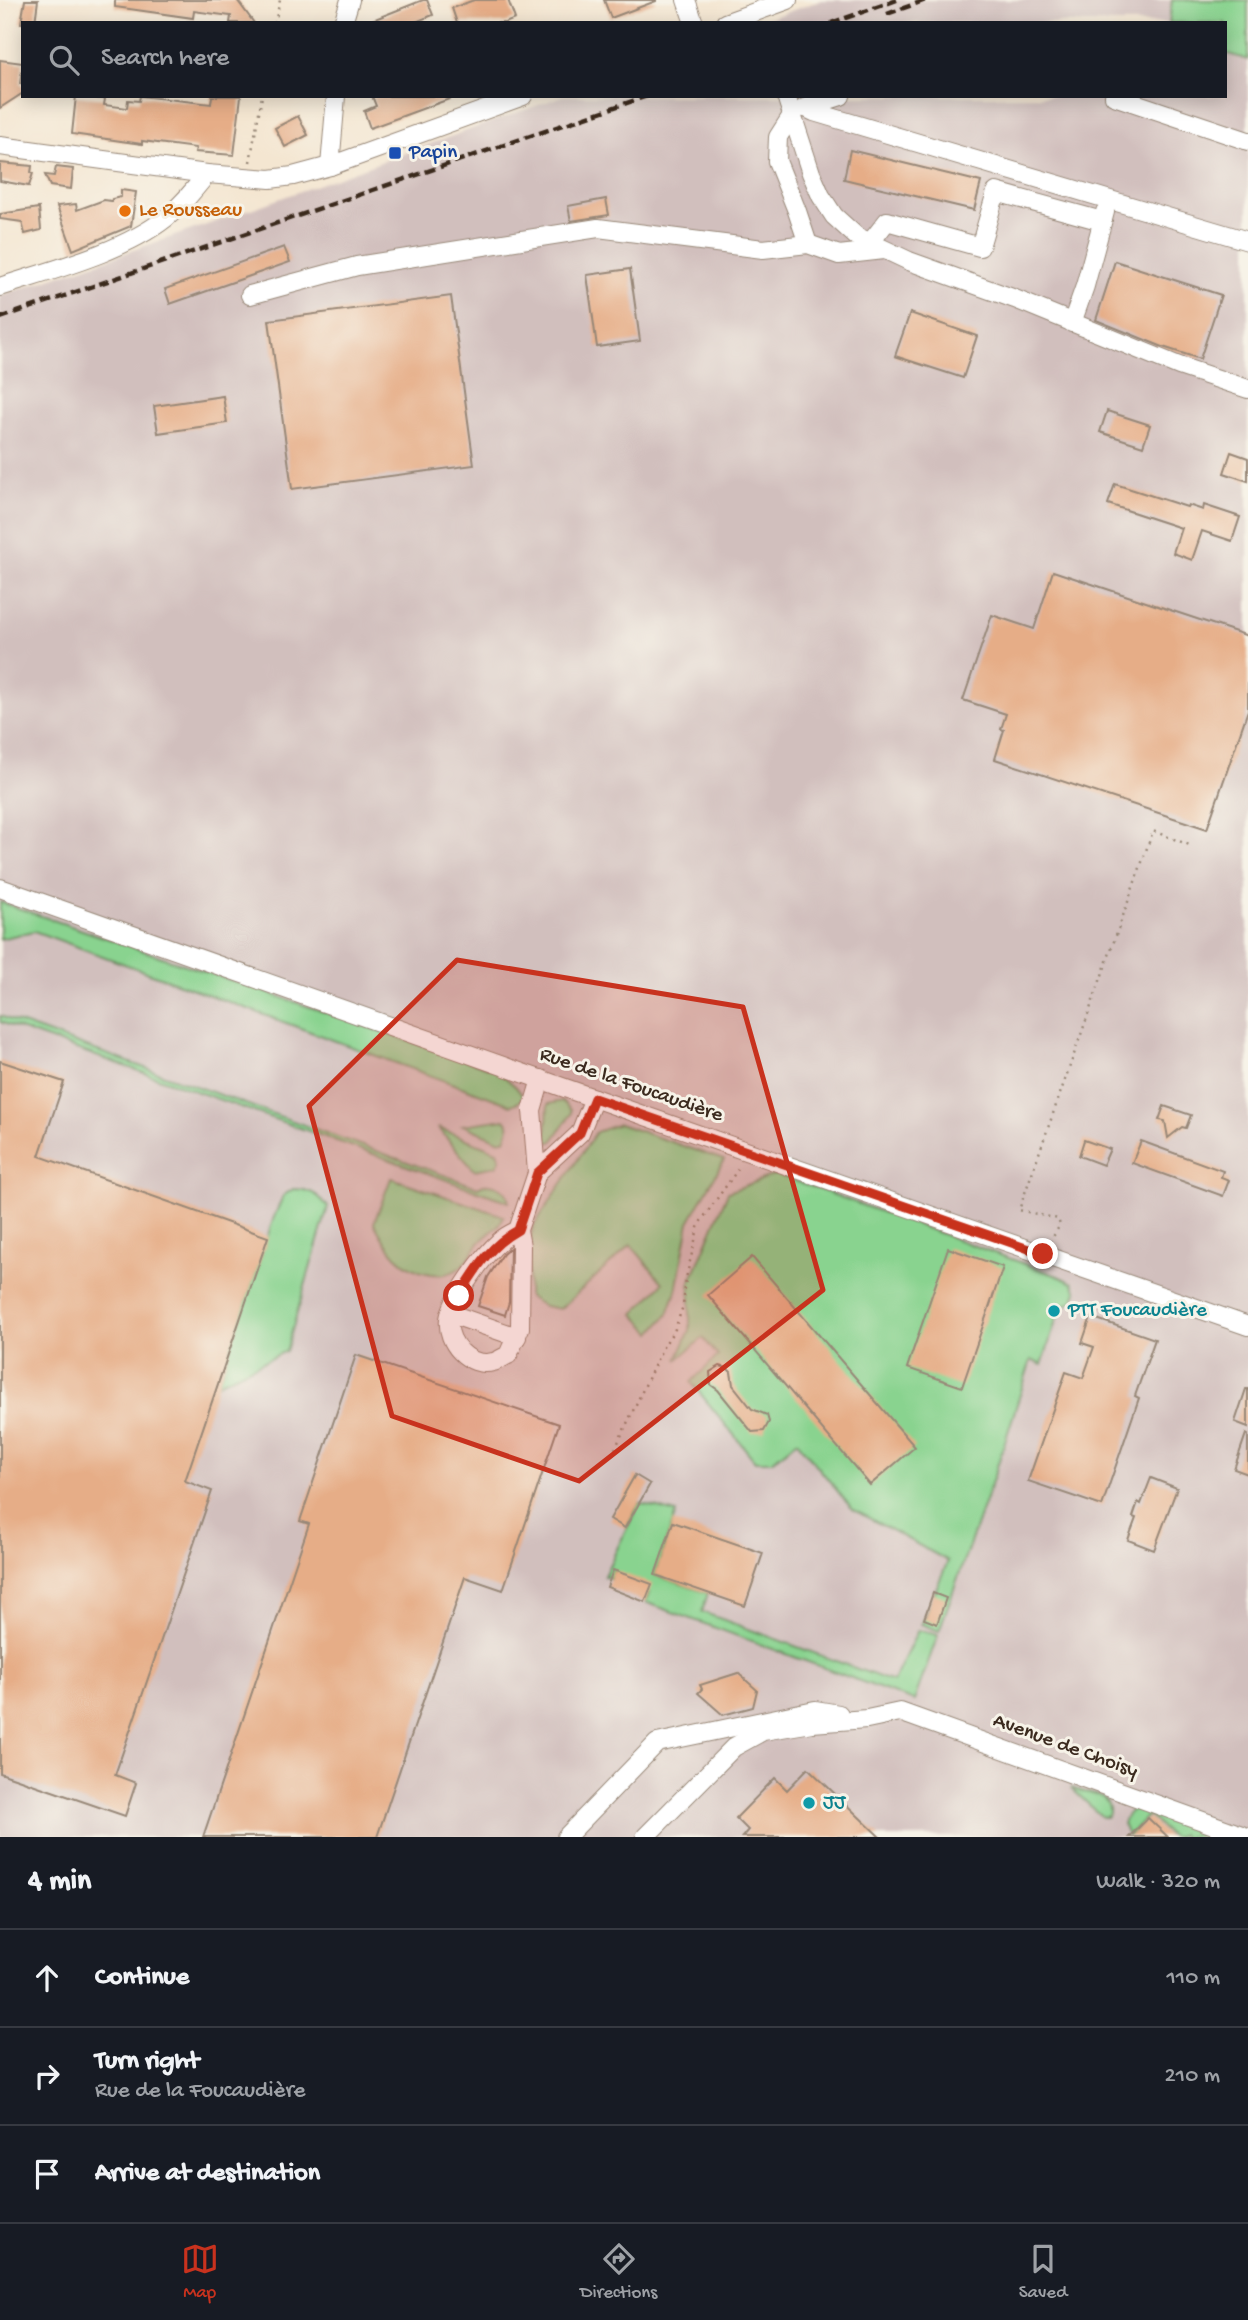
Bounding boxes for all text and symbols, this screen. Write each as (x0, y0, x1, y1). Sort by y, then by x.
search box (21, 21, 1227, 98)
icon: search (45, 41, 83, 79)
text: Search here (101, 44, 229, 75)
place label: Papin (408, 141, 457, 166)
marker: Papin (387, 145, 403, 161)
place label: Le Rousseau (139, 199, 242, 224)
marker: Le Rousseau (117, 203, 133, 219)
street label: Rue de la Foucaudière (536, 1043, 727, 1129)
route end (1027, 1238, 1058, 1269)
route start (443, 1280, 474, 1311)
place label: PTT Foucaudière (1067, 1299, 1208, 1324)
marker: PTT Foucaudière (1046, 1303, 1062, 1319)
street label: Avenue de Choisy (989, 1709, 1141, 1785)
place label: JJ (823, 1791, 846, 1816)
marker: JJ (801, 1795, 817, 1811)
text: 4 min (28, 1865, 91, 1900)
text: Walk · 320 m (1096, 1869, 1220, 1896)
icon: ahead (28, 1959, 66, 1997)
text: Continue (95, 1963, 189, 1994)
text: 110 m (1167, 1965, 1220, 1992)
text: Turn right (95, 2047, 199, 2078)
icon: right (28, 2057, 66, 2095)
text: 210 m (1165, 2063, 1220, 2090)
text: Rue de la Foucaudière (95, 2078, 305, 2105)
icon: arrive (28, 2155, 66, 2193)
text: Arrive at destination (95, 2159, 320, 2190)
tab: Map (181, 2240, 219, 2305)
tab: Directions (580, 2240, 657, 2305)
tab: Saved (1019, 2240, 1067, 2305)

